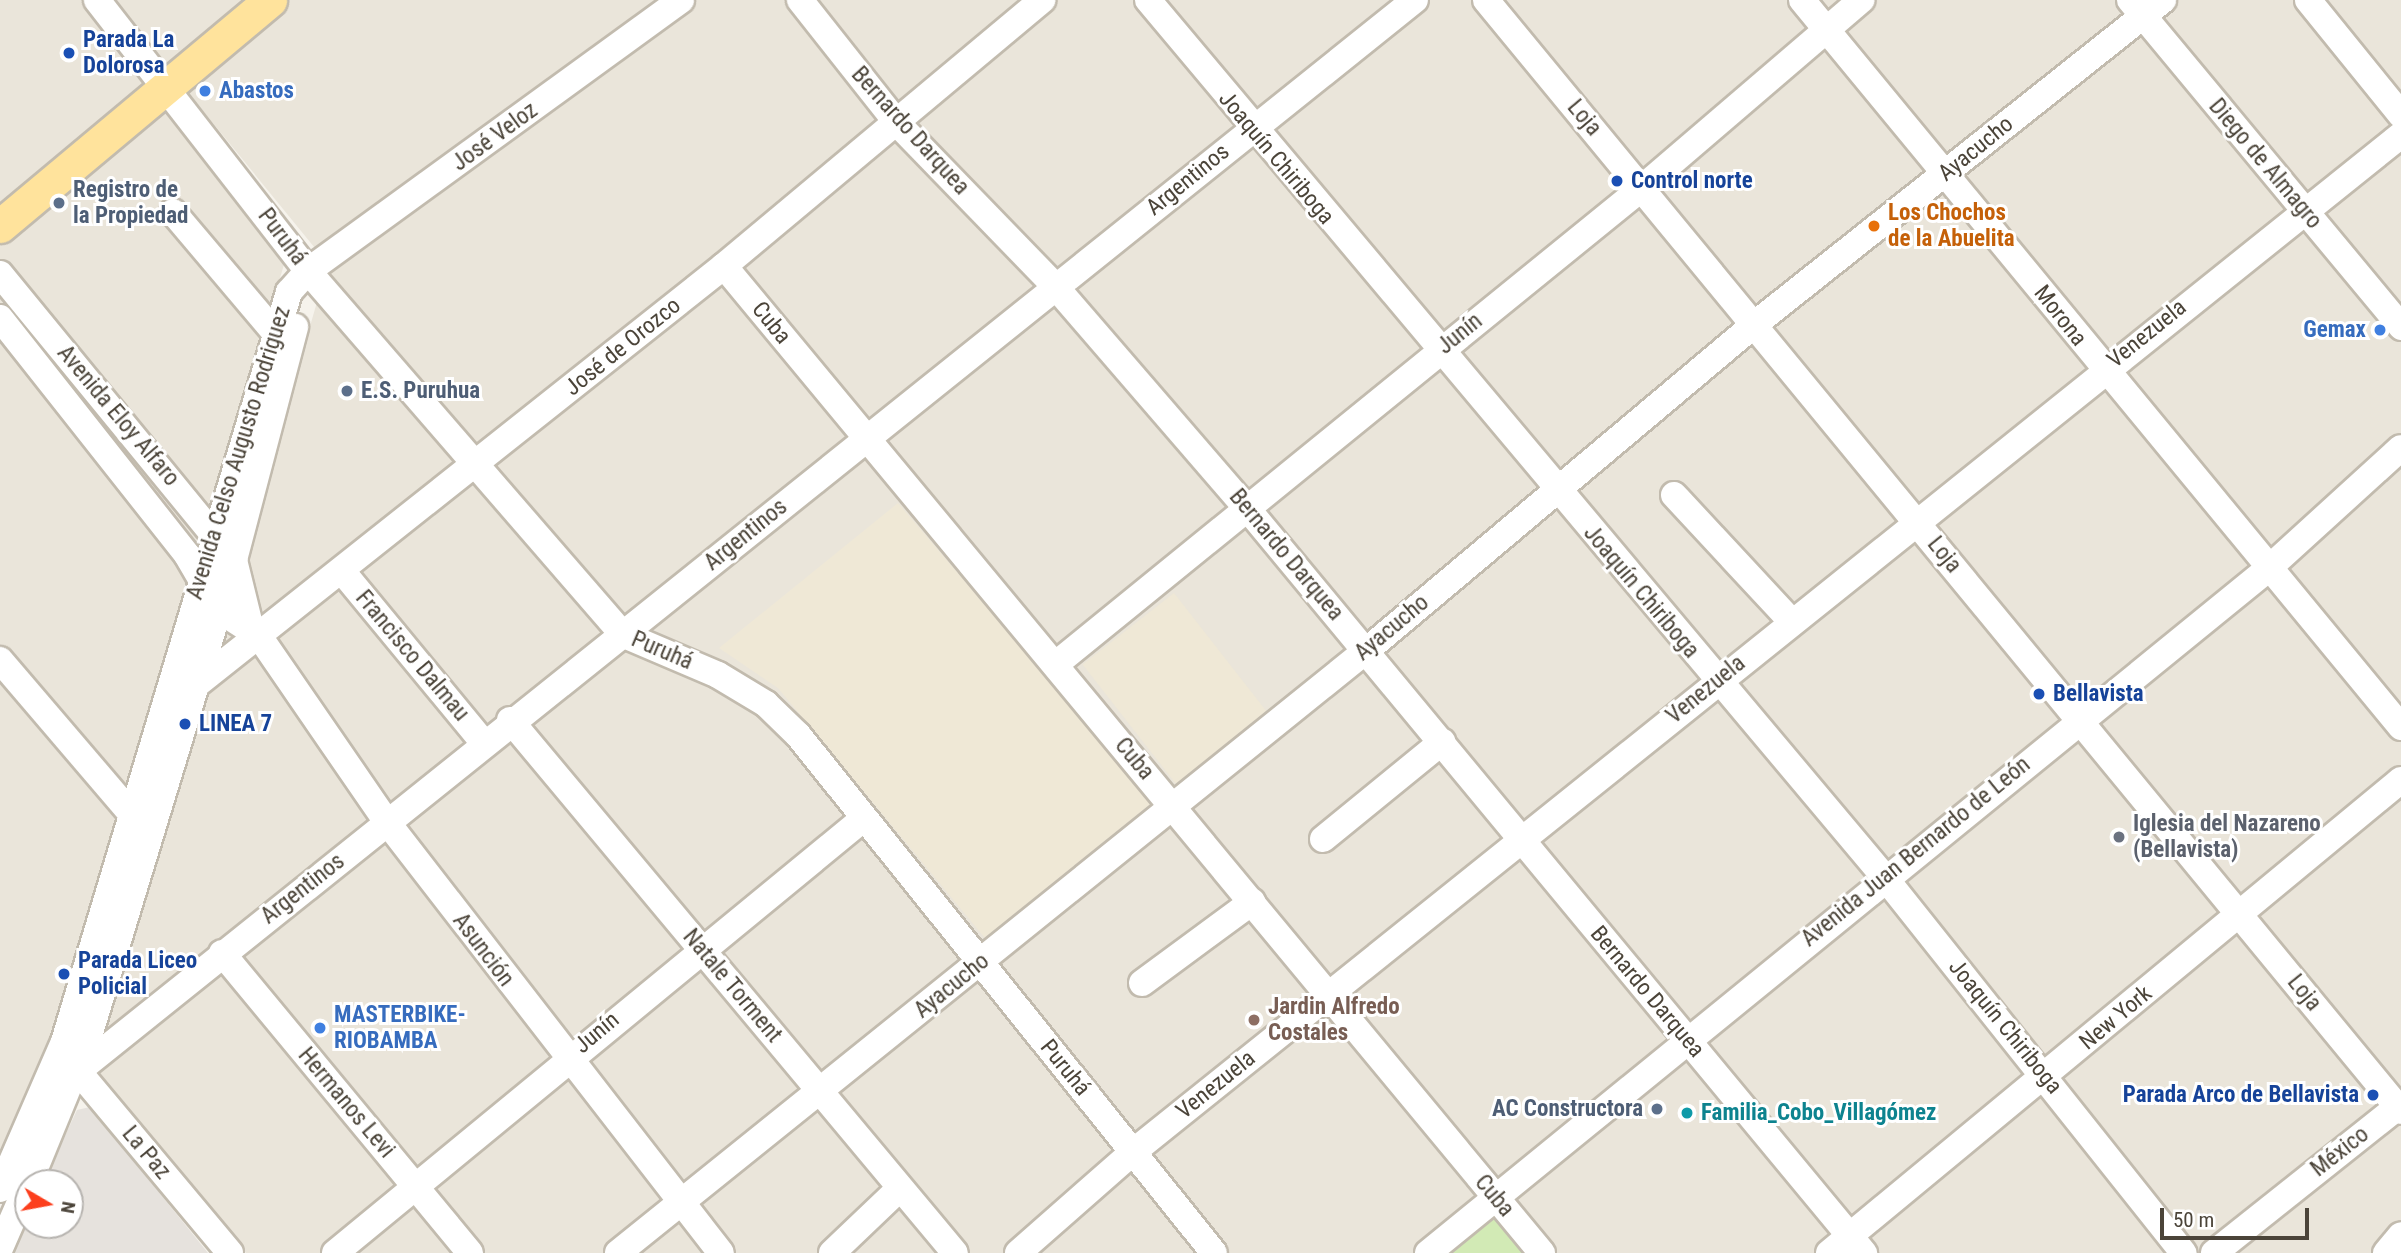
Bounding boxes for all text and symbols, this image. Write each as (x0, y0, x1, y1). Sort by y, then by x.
place label: Parada La Dolorosa (83, 26, 174, 80)
marker: Parada La Dolorosa (61, 45, 77, 61)
street label: Bernardo Darquea (845, 61, 975, 201)
place label: Abastos (219, 77, 294, 105)
marker: Abastos (197, 83, 213, 99)
street label: Joaquín Chiriboga (1212, 86, 1340, 230)
street label: Diego de Almagro (2203, 93, 2327, 235)
street label: Loja (1561, 94, 1607, 142)
street label: José Veloz (447, 97, 543, 177)
street label: Ayacucho (1933, 111, 2019, 187)
street label: Argentinos (1141, 138, 1235, 222)
place label: Control norte (1631, 167, 1753, 195)
marker: Control norte (1609, 173, 1625, 189)
place label: Registro de la Propiedad (73, 176, 188, 230)
marker: Registro de la Propiedad (51, 195, 67, 211)
place label: Los Chochos de la Abuelita (1888, 199, 2015, 253)
street label: Puruhá (252, 203, 312, 271)
marker: Los Chochos de la Abuelita (1866, 218, 1882, 234)
street label: Morona (2028, 280, 2092, 352)
street label: José de Orozco (560, 292, 686, 402)
street label: Venezuela (2102, 294, 2192, 374)
street label: Cuba (746, 296, 796, 350)
street label: Avenida Celso Augusto Rodriguez (181, 303, 297, 603)
street label: Junín (1432, 308, 1488, 360)
place label: Gemax (2303, 316, 2366, 344)
marker: Gemax (2372, 322, 2388, 338)
street label: Avenida Eloy Alfaro (51, 340, 185, 492)
place label: E.S. Puruhua (361, 377, 480, 405)
marker: E.S. Puruhua (339, 383, 355, 399)
street label: Bernardo Darquea (1223, 484, 1349, 626)
street label: Argentinos (699, 493, 793, 577)
street label: Joaquín Chiriboga (1577, 520, 1705, 664)
street label: Loja (1921, 531, 1967, 579)
street label: Francisco Dalmau (349, 585, 475, 727)
street label: Ayacucho (1349, 589, 1435, 667)
street label: Puruhá (627, 626, 697, 676)
street label: Venezuela (1661, 650, 1751, 730)
place label: Bellavista (2053, 680, 2144, 708)
marker: Bellavista (2031, 686, 2047, 702)
place label: LINEA 7 (199, 710, 272, 738)
marker: LINEA 7 (177, 716, 193, 732)
street label: Cuba (1108, 732, 1160, 786)
street label: Avenida Juan Bernardo de León (1796, 751, 2036, 953)
place label: Iglesia del Nazareno (Bellavista) (2133, 810, 2321, 864)
marker: Iglesia del Nazareno (Bellavista) (2111, 829, 2127, 845)
street label: Argentinos (256, 848, 350, 930)
street label: Asunción (447, 908, 519, 992)
street label: Bernardo Darquea (1584, 921, 1710, 1063)
street label: Natale Torment (676, 924, 788, 1048)
place label: Parada Liceo Policial (78, 947, 197, 1001)
street label: Ayacucho (909, 948, 995, 1024)
street label: Joaquín Chiriboga (1942, 954, 2068, 1100)
marker: Parada Liceo Policial (56, 966, 72, 982)
street label: Loja (2281, 969, 2327, 1017)
street label: New York (2074, 980, 2158, 1056)
place label: Jardin Alfredo Costales (1268, 993, 1400, 1047)
place label: MASTERBIKE- RIOBAMBA (334, 1001, 466, 1055)
street label: Junín (569, 1006, 625, 1060)
marker: Jardin Alfredo Costales (1246, 1012, 1262, 1028)
marker: MASTERBIKE- RIOBAMBA (312, 1020, 328, 1036)
street label: Puruhá (1034, 1034, 1096, 1102)
street label: Hermanos Levi (292, 1042, 400, 1164)
street label: Venezuela (1171, 1045, 1261, 1125)
place label: Parada Arco de Bellavista (2123, 1081, 2359, 1109)
marker: Parada Arco de Bellavista (2365, 1087, 2381, 1103)
place label: AC Constructora (1492, 1095, 1643, 1123)
place label: Familia_Cobo_Villagómez (1701, 1099, 1936, 1127)
marker: AC Constructora (1649, 1101, 1665, 1117)
marker: Familia_Cobo_Villagómez (1679, 1105, 1695, 1121)
street label: La Paz (116, 1121, 176, 1185)
street label: México (2306, 1121, 2374, 1183)
north arrow (14, 1169, 84, 1239)
street label: Cuba (1468, 1169, 1520, 1223)
scale bar (2163, 1194, 2312, 1238)
text: N (56, 1200, 81, 1215)
text: 50 m (2173, 1208, 2214, 1232)

